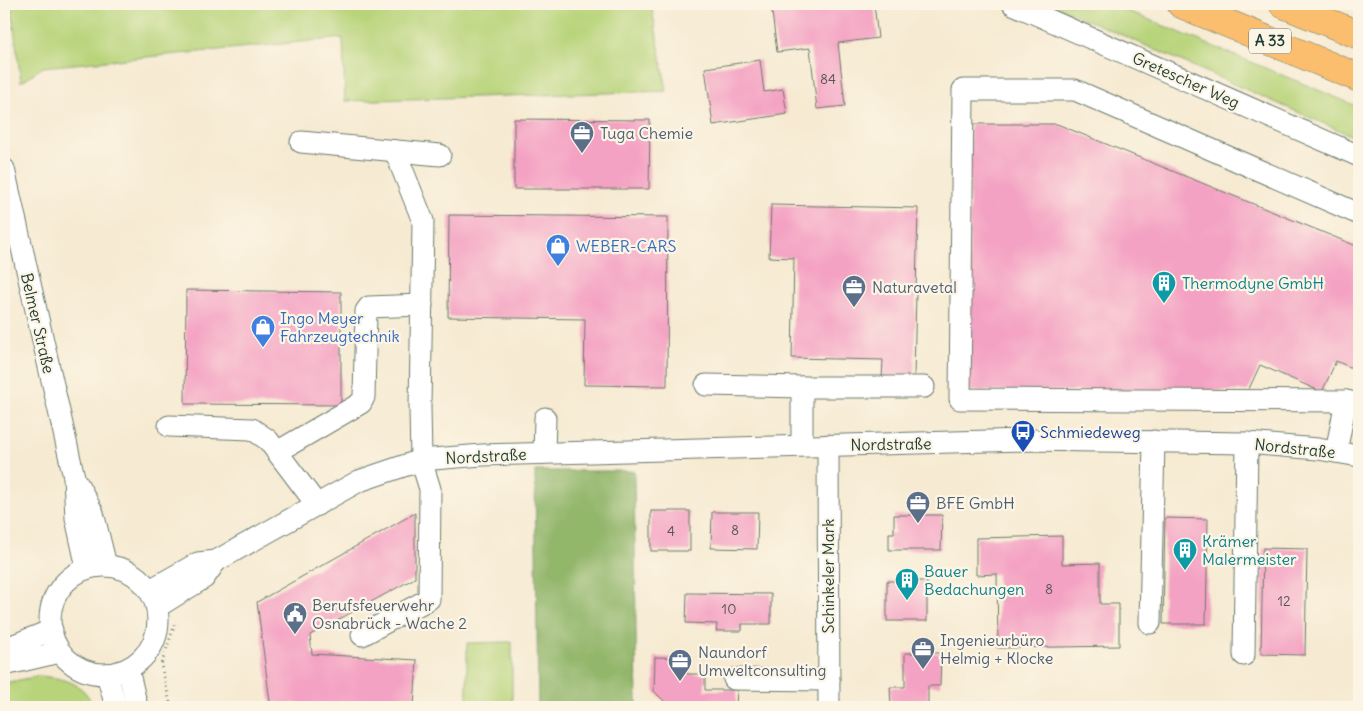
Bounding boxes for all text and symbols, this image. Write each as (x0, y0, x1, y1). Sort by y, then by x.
road number: A 33 (1249, 28, 1291, 54)
street label: Gretescher Weg (1129, 47, 1243, 113)
house number: 84 (820, 70, 836, 88)
office icon: Tuga Chemie (569, 120, 595, 154)
place label: Tuga Chemie (600, 123, 693, 143)
shop icon: WEBER-CARS (545, 233, 571, 267)
place label: WEBER-CARS (576, 236, 677, 256)
building icon: Thermodyne GmbH (1151, 270, 1177, 304)
street label: Belmer Straße (17, 271, 59, 375)
place label: Thermodyne GmbH (1182, 273, 1324, 293)
office icon: Naturavetal (841, 274, 867, 308)
place label: Naturavetal (872, 277, 957, 297)
place label: Ingo Meyer Fahrzeugtechnik (280, 308, 400, 346)
shop icon: Ingo Meyer Fahrzeugtechnik (250, 314, 276, 348)
bus stop icon: Schmiedeweg (1010, 419, 1036, 453)
place label: Schmiedeweg (1040, 422, 1141, 442)
street label: Nordstraße (850, 433, 932, 455)
street label: Nordstraße (1254, 434, 1336, 462)
street label: Nordstraße (445, 444, 527, 468)
office icon: BFE GmbH (905, 490, 931, 524)
place label: BFE GmbH (936, 493, 1015, 513)
street label: Schinkeler Mark (818, 518, 838, 634)
house number: 8 (731, 521, 739, 539)
house number: 4 (667, 522, 675, 540)
place label: Krämer Malermeister (1202, 531, 1297, 569)
building icon: Krämer Malermeister (1172, 537, 1198, 571)
place label: Bauer Bedachungen (924, 561, 1024, 599)
building icon: Bauer Bedachungen (894, 567, 920, 601)
house number: 8 (1045, 580, 1053, 598)
house number: 12 (1277, 592, 1291, 610)
place label: Berufsfeuerwehr Osnabrück - Wache 2 (312, 595, 467, 633)
house number: 10 (722, 600, 736, 618)
public building icon: Berufsfeuerwehr Osnabrück - Wache 2 (282, 601, 308, 635)
place label: Ingenieurbüro Helmig + Klocke (940, 630, 1053, 668)
office icon: Ingenieurbüro Helmig + Klocke (910, 636, 936, 670)
place label: Naundorf Umweltconsulting (698, 642, 827, 680)
office icon: Naundorf Umweltconsulting (667, 648, 693, 682)

